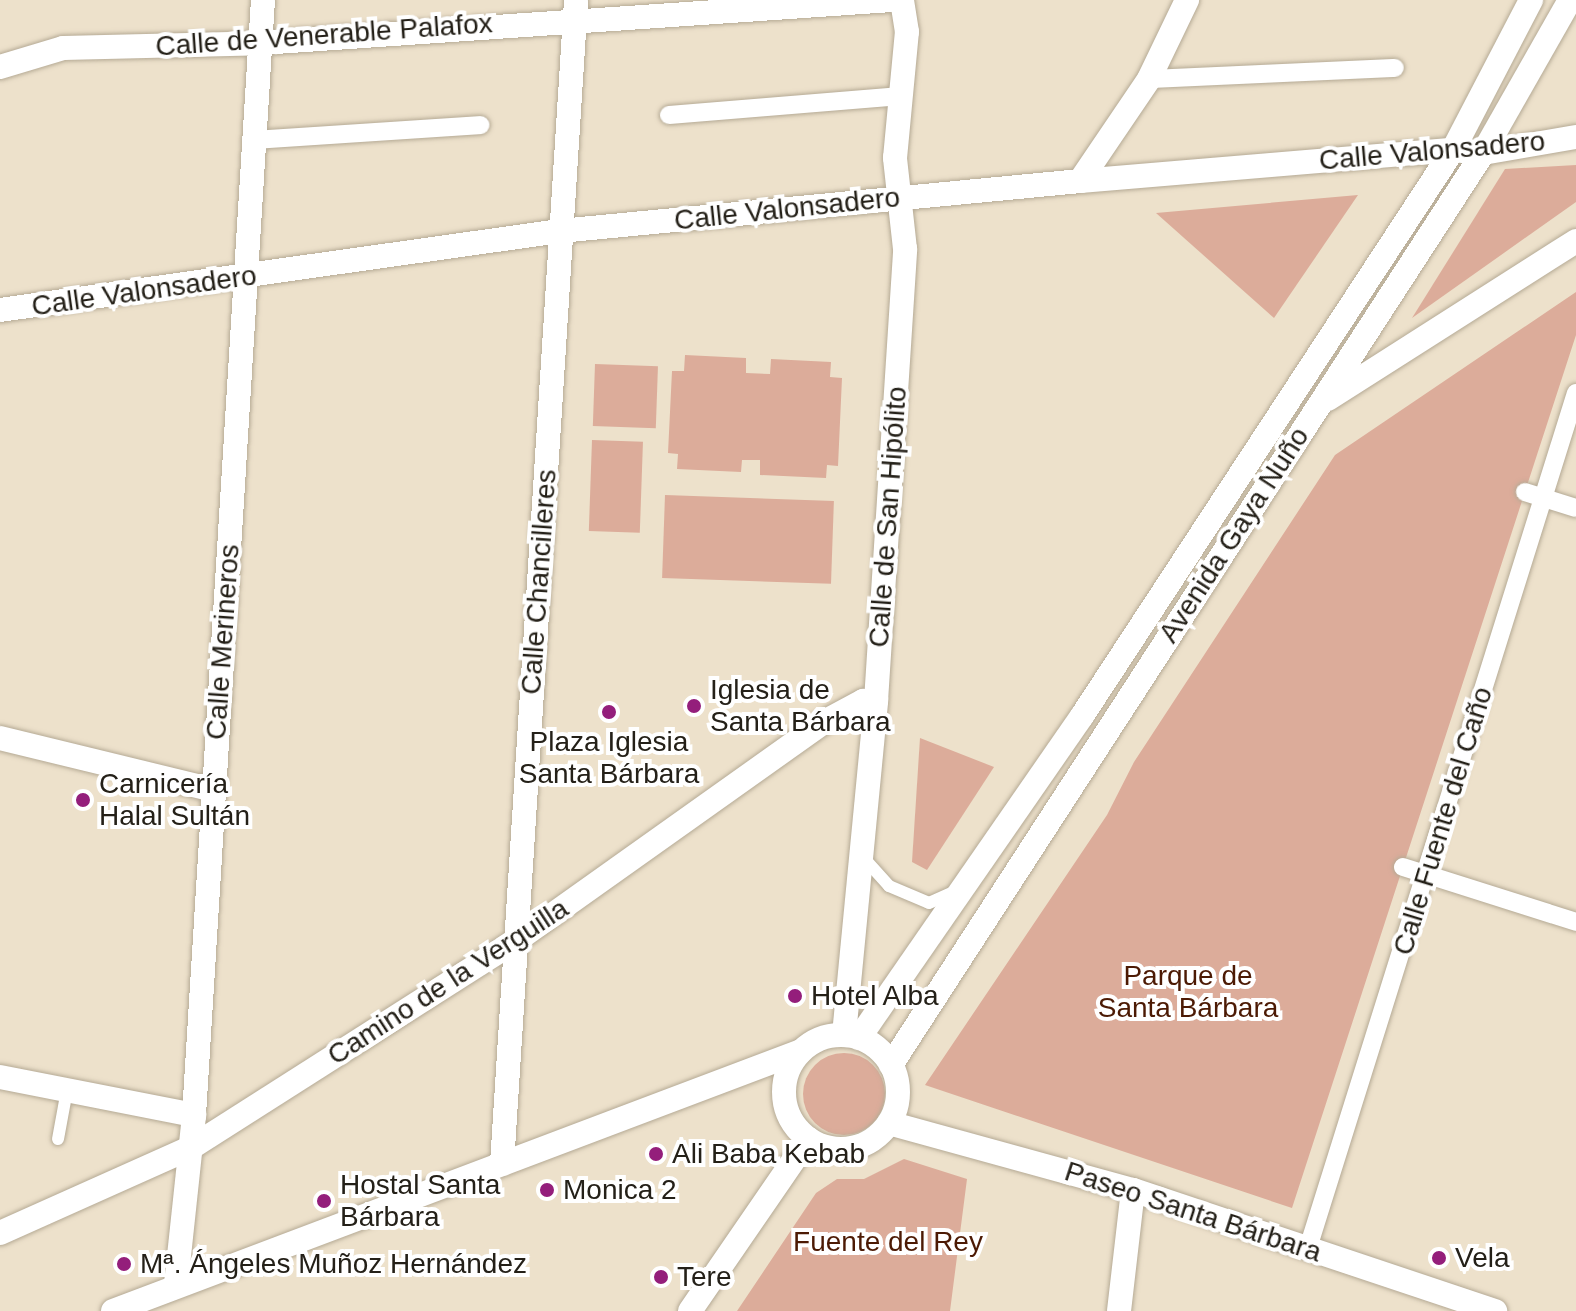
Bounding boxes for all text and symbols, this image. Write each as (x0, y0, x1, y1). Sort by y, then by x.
street label: Calle de Venerable Palafox (154, 6, 494, 64)
street label: Calle Valonsadero (1318, 124, 1546, 178)
street label: Calle Valonsadero (672, 180, 902, 238)
street label: Calle Valonsadero (29, 259, 259, 323)
street label: Calle de San Hipólito (862, 385, 914, 649)
street label: Avenida Gaya Nuño (1152, 421, 1316, 649)
street label: Calle Chancilleres (514, 468, 564, 696)
street label: Calle Merineros (199, 543, 247, 741)
place label: Iglesia de Santa Bárbara (710, 673, 891, 739)
street label: Calle Fuente del Caño (1386, 683, 1500, 959)
marker: Iglesia de Santa Bárbara (685, 697, 703, 715)
marker: Plaza Iglesia Santa Bárbara (600, 703, 618, 721)
place label: Plaza Iglesia Santa Bárbara (519, 725, 699, 791)
place label: Carnicería Halal Sultán (99, 767, 250, 833)
marker: Carnicería Halal Sultán (74, 791, 92, 809)
street label: Camino de la Verguilla (321, 892, 575, 1072)
park label: Parque de Santa Bárbara (1098, 959, 1278, 1025)
place label: Hotel Alba (811, 979, 940, 1013)
marker: Hotel Alba (786, 987, 804, 1005)
place label: Ali Baba Kebab (672, 1137, 865, 1171)
marker: Ali Baba Kebab (647, 1145, 665, 1163)
street label: Paseo Santa Bárbara (1060, 1155, 1326, 1269)
place label: Hostal Santa Bárbara (340, 1168, 500, 1234)
place label: Monica 2 (563, 1173, 677, 1207)
marker: Monica 2 (538, 1181, 556, 1199)
marker: Hostal Santa Bárbara (315, 1192, 333, 1210)
park label: Fuente del Rey (793, 1225, 983, 1259)
place label: Vela (1455, 1241, 1509, 1275)
place label: Mª. Ángeles Muñoz Hernández (140, 1247, 527, 1281)
marker: Vela (1430, 1249, 1448, 1267)
marker: Mª. Ángeles Muñoz Hernández (115, 1255, 133, 1273)
place label: Tere (677, 1260, 731, 1294)
marker: Tere (652, 1268, 670, 1286)

